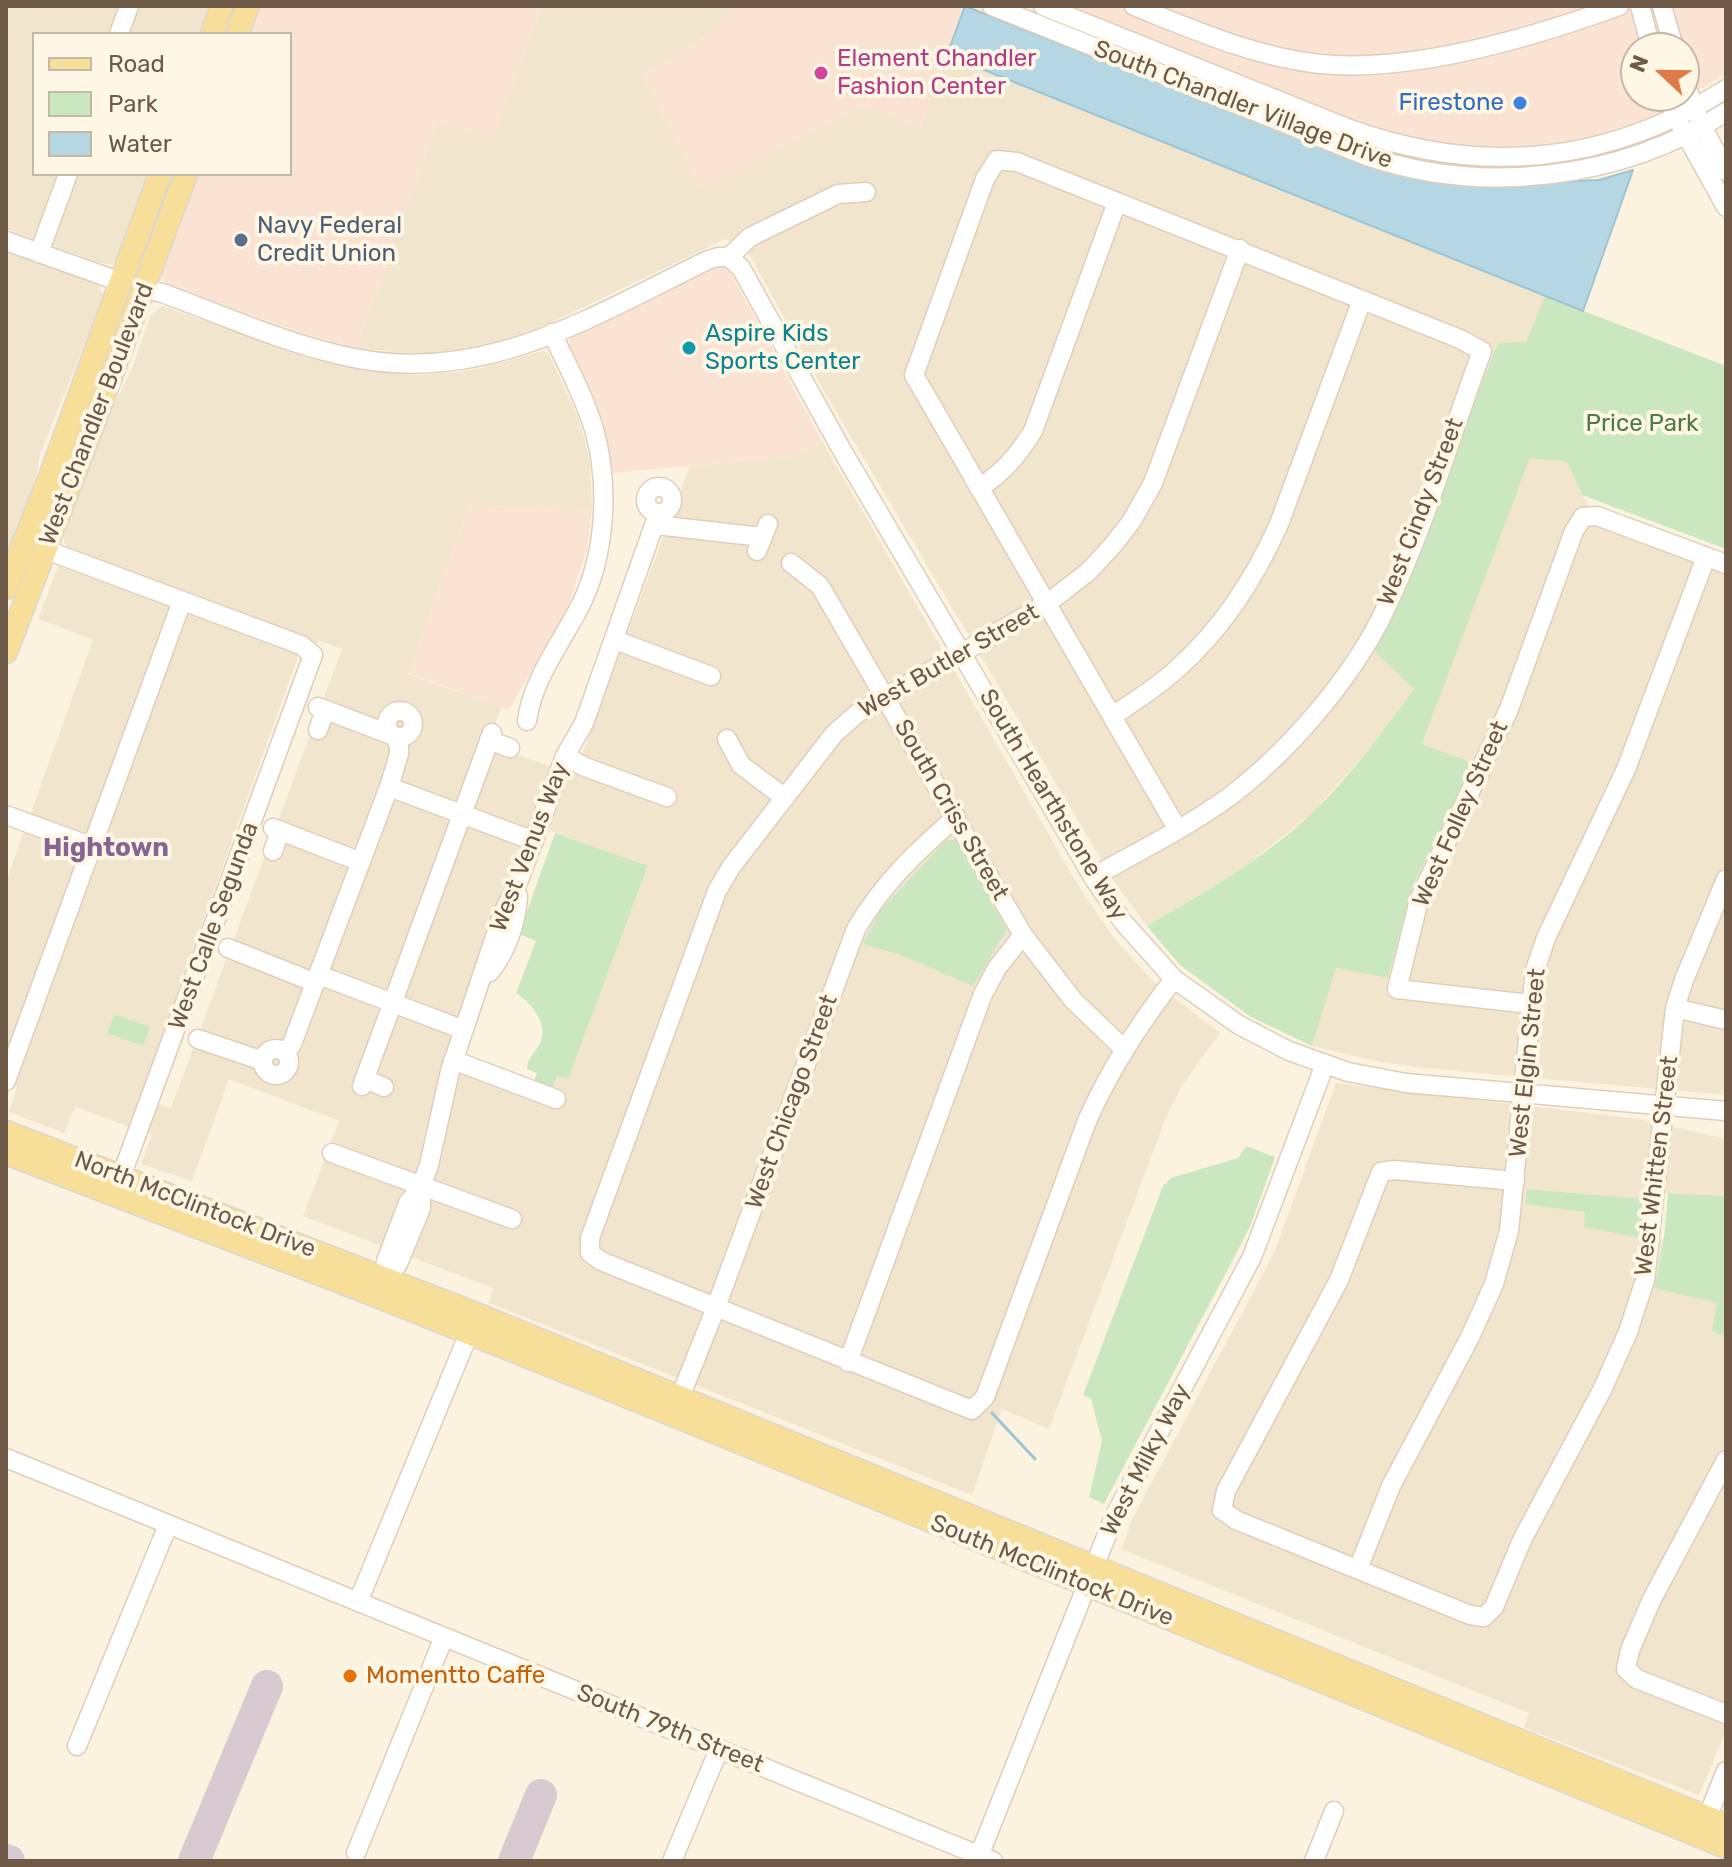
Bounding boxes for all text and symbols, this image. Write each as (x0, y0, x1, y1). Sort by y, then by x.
legend (32, 32, 292, 176)
north arrow (1620, 32, 1700, 112)
street label: South Chandler Village Drive (1090, 35, 1396, 175)
place label: Element Chandler Fashion Center (837, 45, 1036, 101)
text: Road (108, 50, 165, 78)
text: N (1624, 51, 1655, 76)
marker: Element Chandler Fashion Center (812, 64, 830, 82)
place label: Firestone (1398, 89, 1504, 117)
text: Park (108, 90, 158, 118)
marker: Firestone (1511, 94, 1529, 112)
text: Water (108, 130, 172, 158)
place label: Navy Federal Credit Union (257, 212, 402, 268)
marker: Navy Federal Credit Union (232, 231, 250, 249)
street label: West Chandler Boulevard (34, 279, 160, 549)
place label: Aspire Kids Sports Center (705, 320, 860, 376)
marker: Aspire Kids Sports Center (680, 339, 698, 357)
park label: Price Park (1586, 410, 1698, 438)
street label: West Cindy Street (1372, 414, 1470, 610)
street label: West Butler Street (854, 598, 1044, 724)
street label: South Hearthstone Way (973, 684, 1133, 926)
street label: South Criss Street (888, 715, 1014, 905)
street label: West Folley Street (1407, 717, 1515, 911)
street label: West Venus Way (484, 758, 576, 936)
street label: West Calle Segunda (163, 818, 265, 1034)
district label: Hightown (43, 832, 169, 864)
street label: West Elgin Street (1504, 967, 1552, 1159)
street label: West Chicago Street (740, 991, 844, 1213)
street label: West Whitten Street (1629, 1054, 1685, 1278)
street label: North McClintock Drive (70, 1146, 320, 1264)
street label: West Milky Way (1095, 1379, 1197, 1541)
street label: South McClintock Drive (926, 1509, 1178, 1633)
place label: Momentto Caffe (366, 1662, 545, 1690)
marker: Momentto Caffe (341, 1667, 359, 1685)
street label: South 79th Street (572, 1678, 768, 1780)

